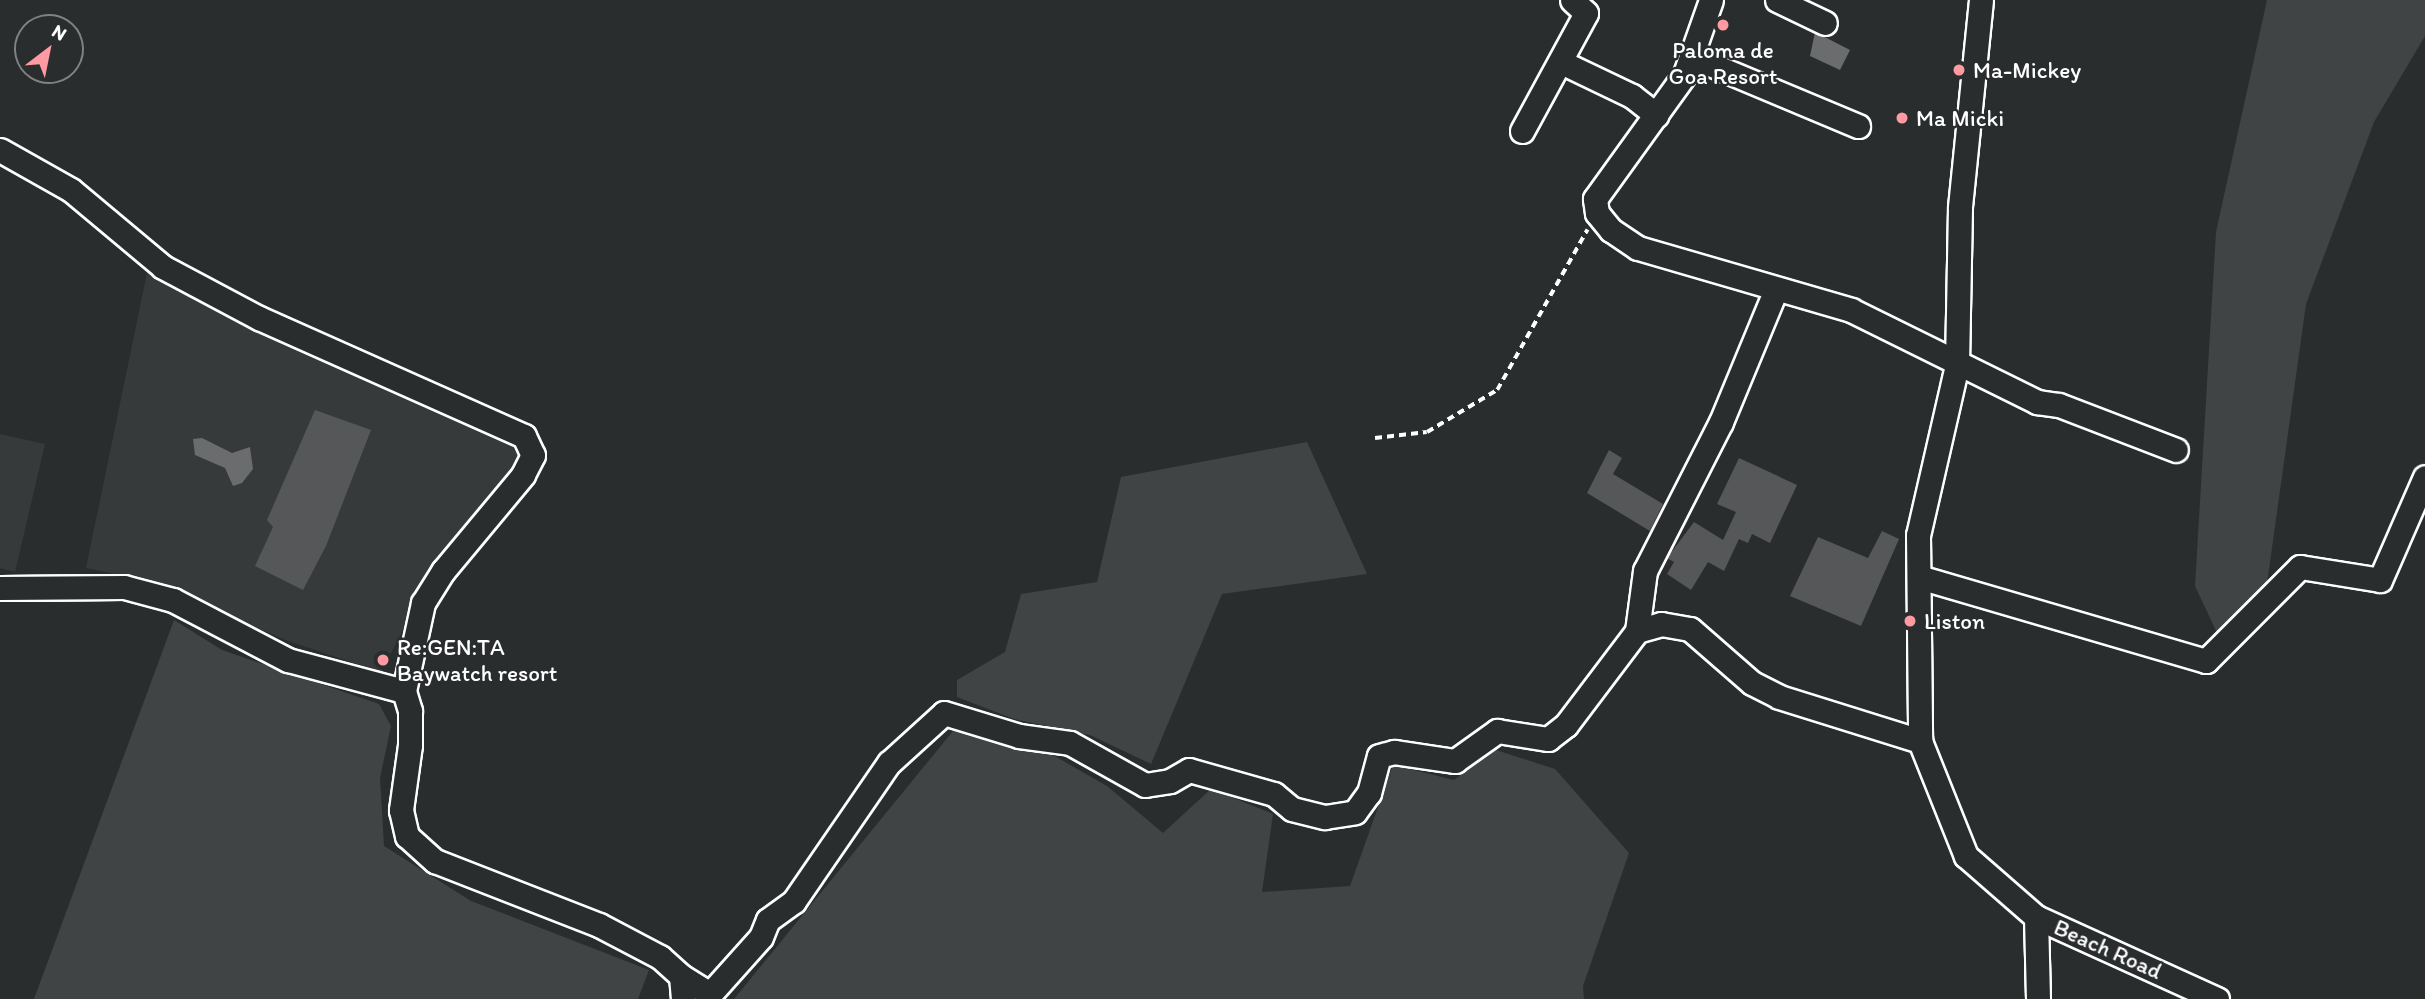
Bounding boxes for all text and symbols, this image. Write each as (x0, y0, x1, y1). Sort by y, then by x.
north arrow (14, 14, 84, 84)
marker: Paloma de Goa Resort (1715, 17, 1731, 33)
text: N (48, 19, 71, 46)
place label: Paloma de Goa Resort (1669, 36, 1777, 90)
place label: Ma-Mickey (1973, 56, 2081, 84)
marker: Ma-Mickey (1951, 62, 1967, 78)
place label: Ma Micki (1916, 104, 2004, 132)
marker: Ma Micki (1894, 110, 1910, 126)
place label: Liston (1924, 607, 1985, 635)
marker: Liston (1902, 613, 1918, 629)
place label: Re:GEN:TA Baywatch resort (397, 633, 558, 687)
marker: Re:GEN:TA Baywatch resort (375, 652, 391, 668)
street label: Beach Road (2050, 913, 2166, 985)

